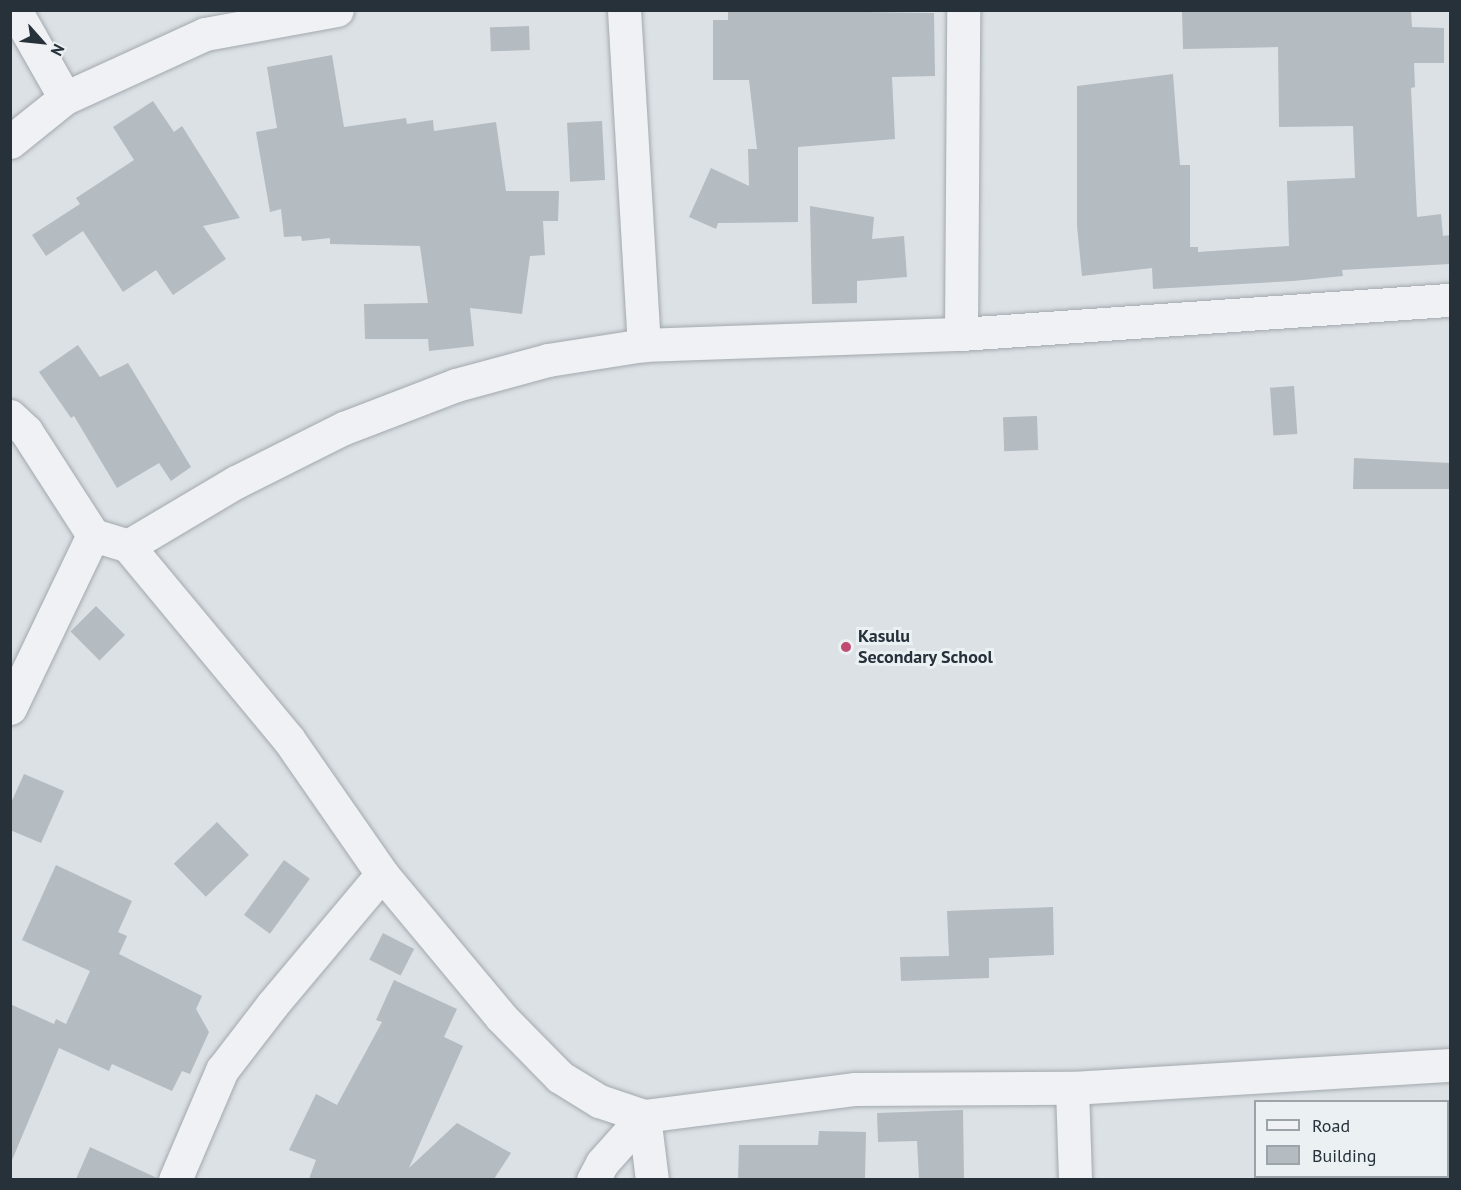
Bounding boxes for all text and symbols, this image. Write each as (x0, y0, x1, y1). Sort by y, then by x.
north arrow (12, 12, 72, 72)
text: N (47, 41, 69, 59)
place label: Kasulu Secondary School (858, 626, 993, 668)
marker: Kasulu Secondary School (839, 640, 853, 654)
legend (1254, 1100, 1449, 1178)
text: Road (1312, 1114, 1350, 1137)
text: Building (1312, 1144, 1376, 1167)

